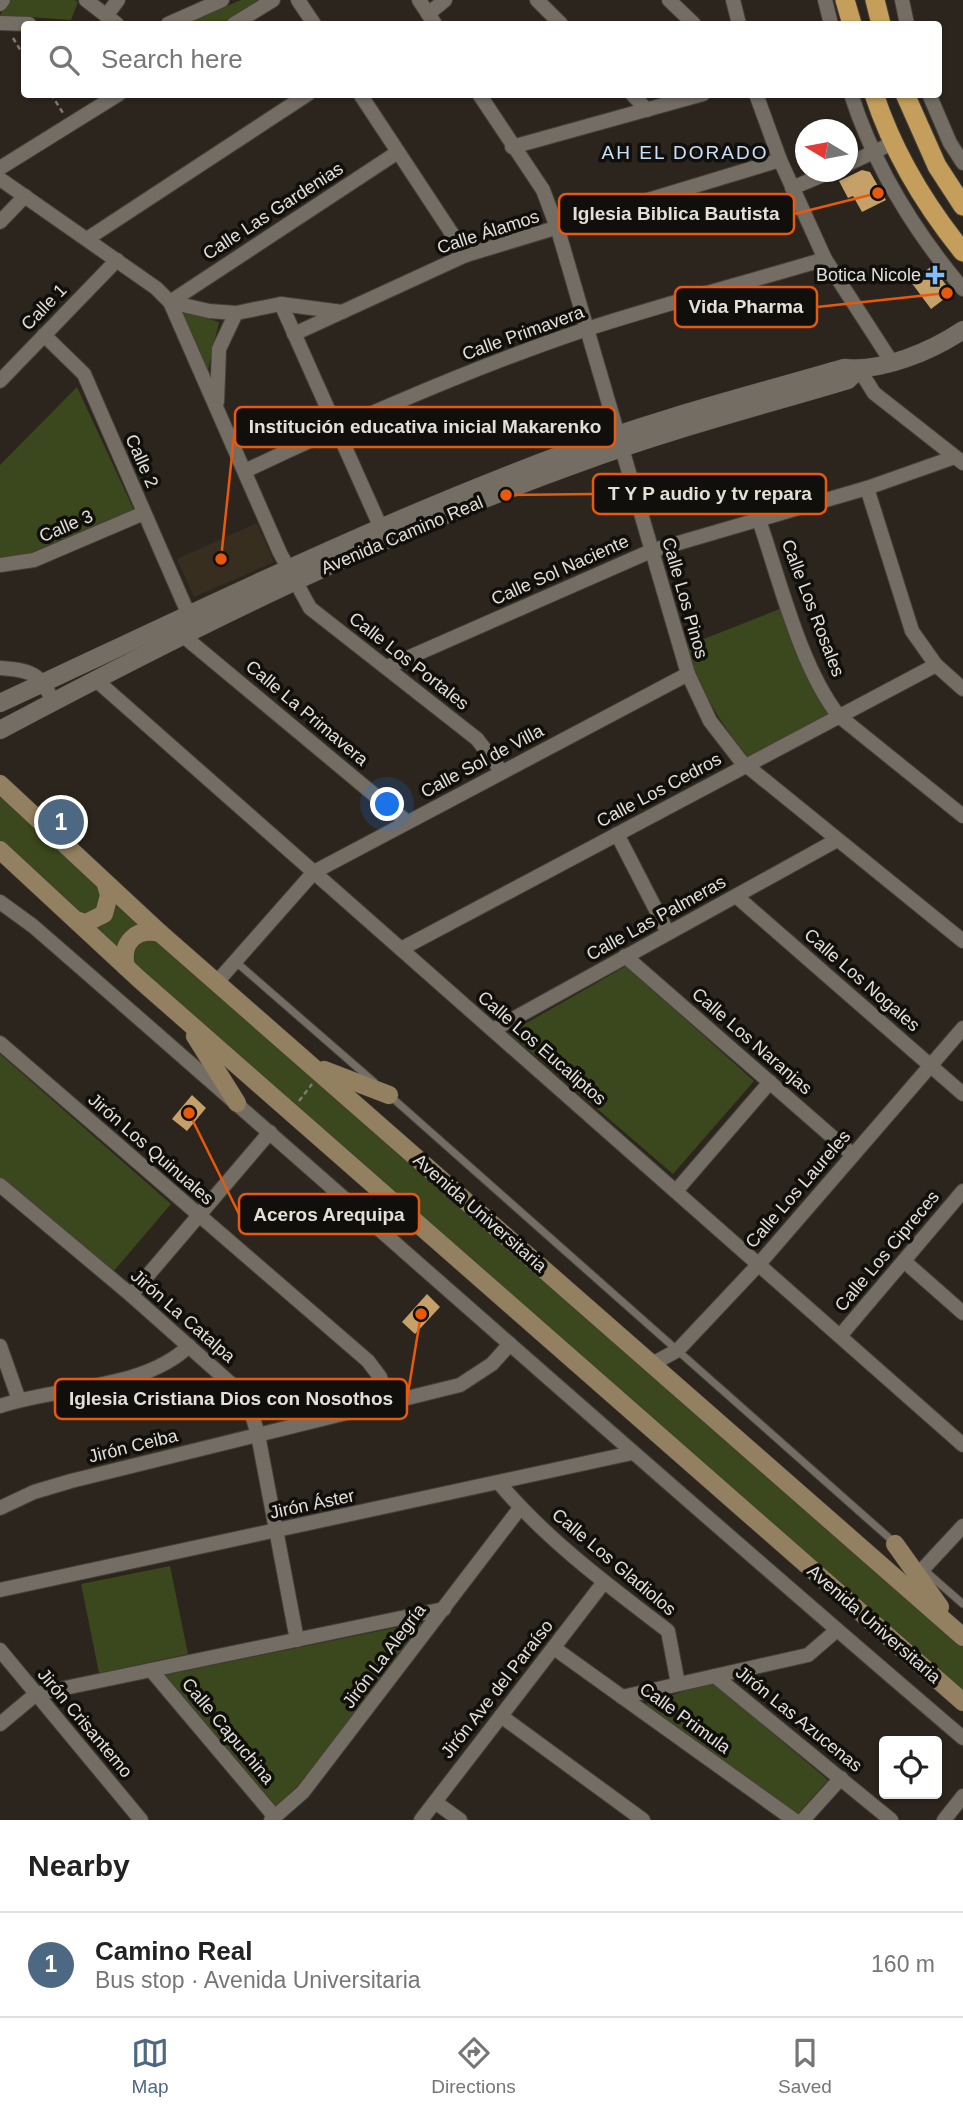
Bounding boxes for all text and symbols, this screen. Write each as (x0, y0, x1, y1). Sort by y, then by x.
search box (21, 21, 942, 98)
icon: search (45, 41, 83, 79)
text: Search here (101, 44, 243, 74)
north arrow (795, 119, 858, 182)
district label: AH EL DORADO (602, 142, 768, 163)
street label: Calle Las Gardenias (199, 158, 347, 264)
callout: Iglesia Biblica Bautista (559, 194, 794, 234)
text: Iglesia Biblica Bautista (573, 203, 780, 224)
street label: Calle Álamos (434, 206, 542, 258)
place label: Botica Nicole (816, 265, 921, 285)
marker: Botica Nicole (927, 267, 943, 283)
street label: Calle 1 (17, 280, 71, 334)
callout: Vida Pharma (675, 287, 817, 327)
text: Vida Pharma (689, 296, 804, 317)
street label: Calle Primavera (459, 301, 588, 364)
callout: Institución educativa inicial Makarenko (235, 407, 615, 447)
text: Institución educativa inicial Makarenko (249, 416, 601, 437)
street label: Calle 2 (121, 431, 163, 491)
callout: T Y P audio y tv repara (593, 474, 826, 514)
text: T Y P audio y tv repara (608, 483, 812, 504)
street label: Avenida Camino Real (318, 492, 486, 578)
street label: Calle 3 (36, 506, 96, 546)
street label: Calle Sol Naciente (488, 531, 632, 609)
street label: Calle Los Pinos (658, 535, 712, 661)
street label: Calle Los Rosales (778, 537, 848, 679)
street label: Calle Los Portales (345, 608, 473, 714)
street label: Calle La Primavera (242, 656, 373, 770)
street label: Calle Sol de Villa (417, 720, 547, 802)
street label: Calle Los Cedros (593, 749, 725, 831)
your location (370, 787, 404, 821)
pin: 1 (38, 796, 84, 848)
street label: Calle Las Palmeras (583, 871, 729, 965)
street label: Calle Los Nogales (800, 925, 924, 1035)
street label: Calle Los Naranjas (688, 984, 816, 1098)
street label: Calle Los Eucaliptos (474, 987, 610, 1109)
street label: Jirón Los Quinuales (84, 1089, 218, 1209)
street label: Calle Los Laureles (742, 1126, 854, 1252)
street label: Avenida Universitaria (409, 1150, 551, 1277)
street label: Calle Los Cipreces (831, 1187, 943, 1315)
callout: Aceros Arequipa (239, 1194, 419, 1234)
text: Aceros Arequipa (253, 1204, 405, 1225)
street label: Jirón La Catalpa (127, 1265, 240, 1367)
callout: Iglesia Cristiana Dios con Nosothos (55, 1379, 407, 1419)
text: Iglesia Cristiana Dios con Nosothos (69, 1388, 393, 1409)
street label: Jirón Ceiba (86, 1425, 181, 1467)
street label: Jirón Áster (268, 1485, 356, 1523)
street label: Calle Los Gladiolos (548, 1504, 680, 1620)
street label: Avenida Universitaria (803, 1561, 945, 1688)
street label: Jirón La Alegría (338, 1599, 430, 1712)
street label: Jirón Ave del Paraíso (437, 1616, 557, 1762)
street label: Jirón Las Azucenas (732, 1662, 866, 1776)
street label: Jirón Crisantemo (34, 1664, 136, 1782)
street label: Calle Capuchina (178, 1674, 279, 1789)
street label: Calle Primula (636, 1678, 735, 1758)
map controls (879, 1736, 942, 1799)
button: locate (879, 1736, 942, 1799)
text: Nearby (28, 1849, 130, 1882)
text: Camino Real (95, 1936, 253, 1966)
text: 1 (45, 1951, 57, 1977)
text: 160 m (871, 1951, 935, 1977)
text: Bus stop · Avenida Universitaria (95, 1967, 421, 1993)
tab: Map (131, 2034, 169, 2098)
tab: Directions (431, 2034, 516, 2098)
tab: Saved (778, 2034, 832, 2098)

